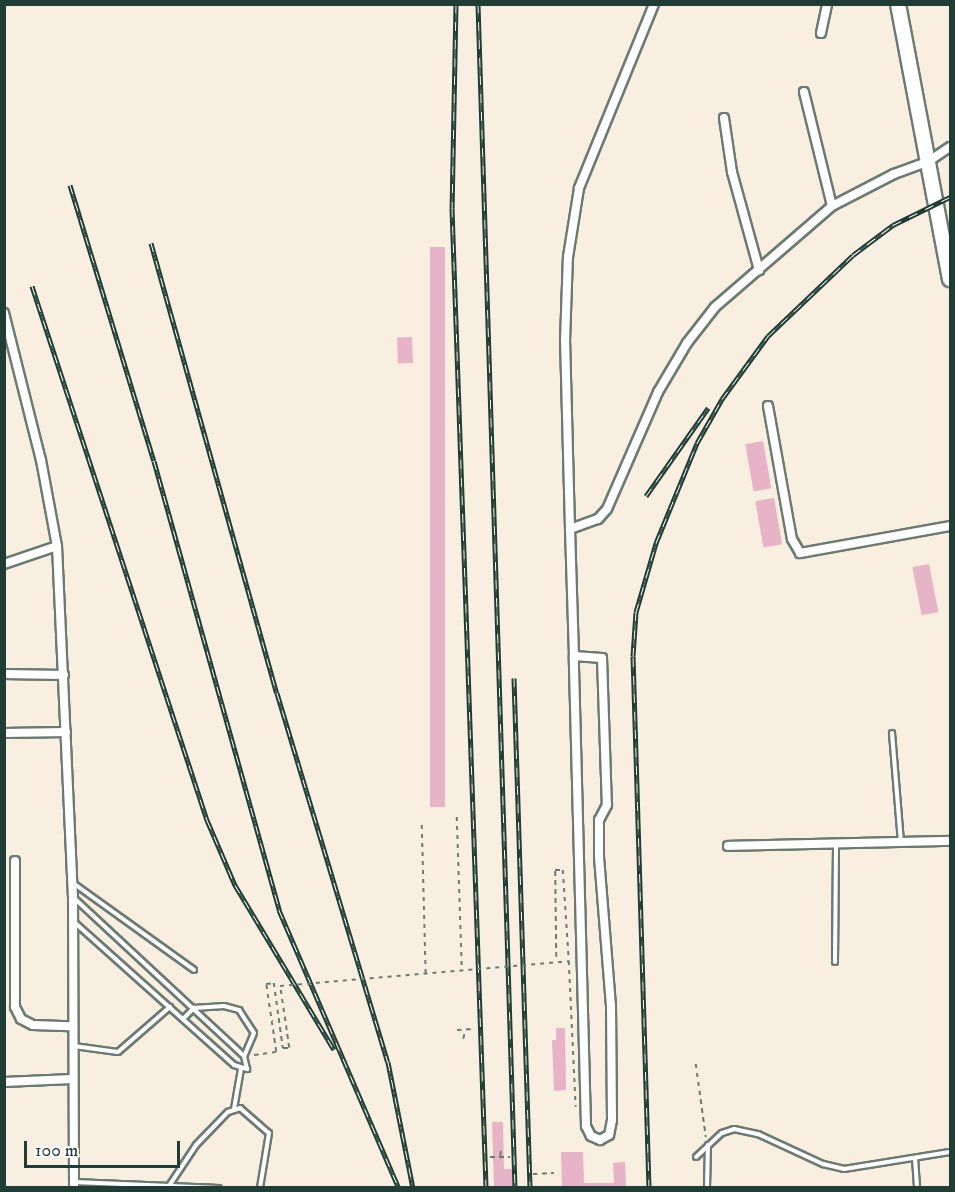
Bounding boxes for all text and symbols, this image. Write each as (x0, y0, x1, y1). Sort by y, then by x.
scale bar (27, 1129, 183, 1167)
text: 100 m (35, 1140, 78, 1162)

